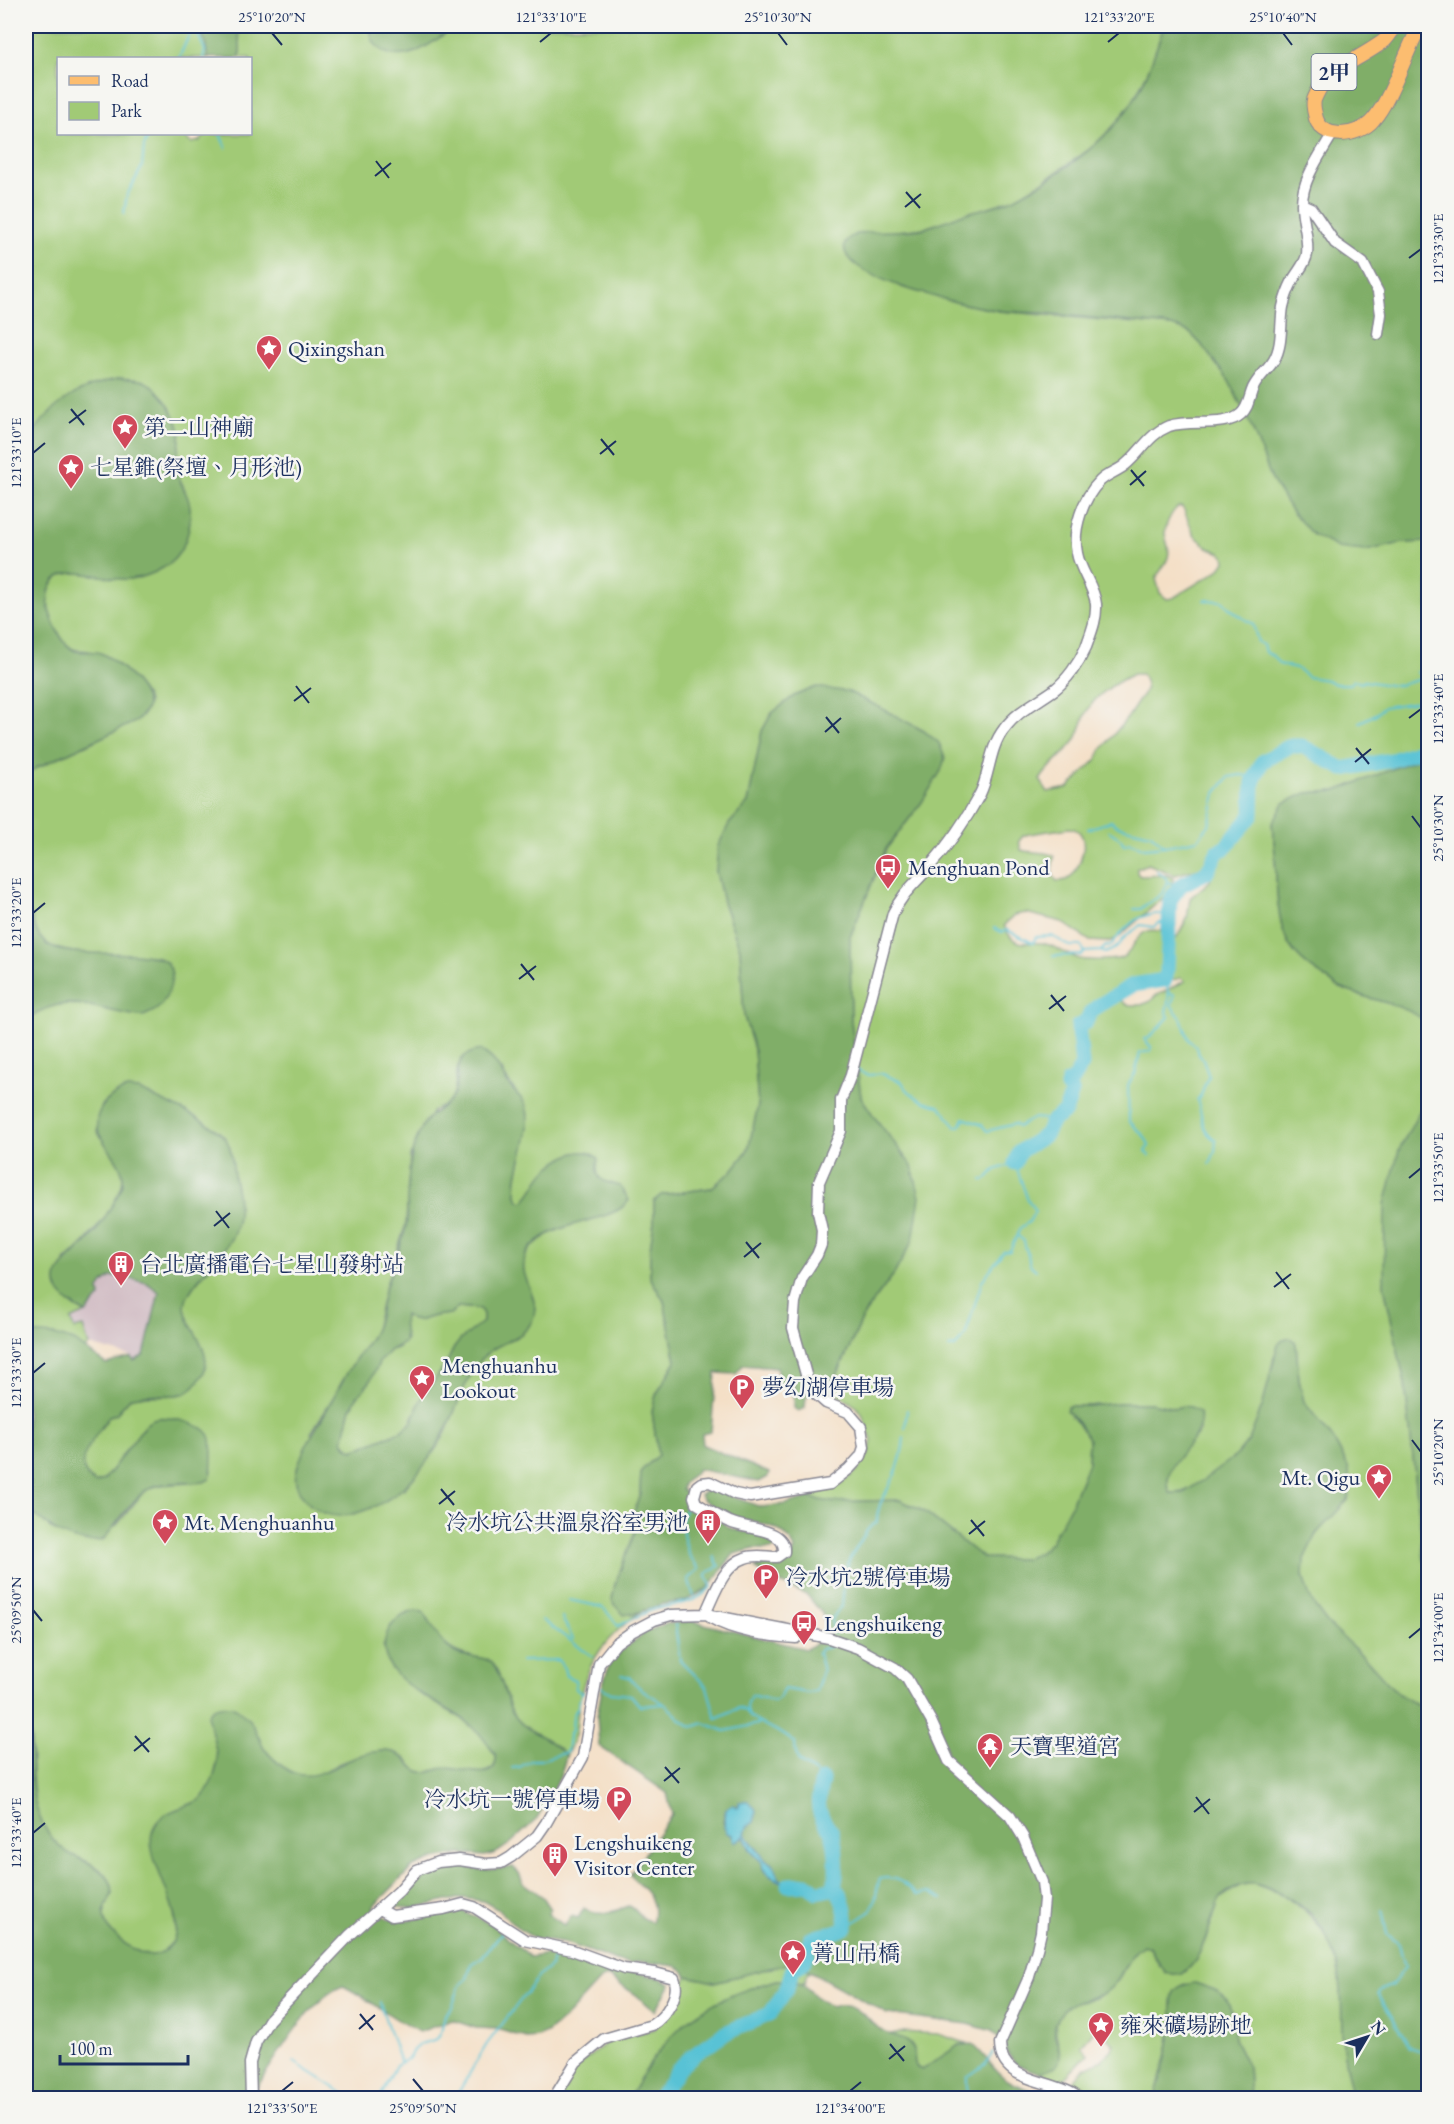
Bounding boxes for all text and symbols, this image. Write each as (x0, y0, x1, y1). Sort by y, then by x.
text: 25°10'20"N (238, 7, 306, 26)
text: 121°33'10"E (515, 7, 587, 26)
text: 25°10'30"N (744, 7, 812, 26)
text: 121°33'20"E (1083, 7, 1155, 26)
text: 25°10'40"N (1249, 7, 1317, 26)
road number: 2甲 (1312, 54, 1356, 90)
legend (57, 57, 252, 135)
text: Road (111, 69, 150, 92)
text: Park (111, 99, 142, 122)
text: 121°33'30"E (1428, 213, 1447, 285)
place icon: Qixingshan (254, 333, 284, 371)
place label: Qixingshan (288, 334, 385, 363)
place icon: 第二山神廟 (110, 412, 140, 450)
place label: 第二山神廟 (144, 413, 254, 442)
text: 121°33'10"E (6, 417, 25, 489)
place icon: 七星錐(祭壇、月形池) (56, 452, 86, 490)
place label: 七星錐(祭壇、月形池) (90, 453, 302, 482)
text: 121°33'40"E (1428, 673, 1447, 745)
text: 25°10'30"N (1428, 794, 1447, 862)
bus stop icon: Menghuan Pond (873, 852, 903, 890)
place label: Menghuan Pond (908, 853, 1050, 882)
text: 121°33'20"E (6, 877, 25, 949)
text: 121°33'50"E (1428, 1132, 1447, 1204)
building icon: 台北廣播電台七星山發射站 (106, 1249, 136, 1287)
place label: 台北廣播電台七星山發射站 (140, 1250, 404, 1279)
text: 121°33'30"E (6, 1337, 25, 1409)
place label: Menghuanhu Lookout (442, 1351, 558, 1405)
place icon: Menghuanhu Lookout (407, 1363, 437, 1401)
parking icon: 夢幻湖停車場 (727, 1372, 757, 1410)
place label: 夢幻湖停車場 (762, 1373, 894, 1402)
text: 25°10'20"N (1428, 1418, 1447, 1486)
place icon: Mt. Qigu (1364, 1462, 1394, 1500)
place label: Mt. Qigu (1281, 1463, 1360, 1492)
place icon: Mt. Menghuanhu (150, 1507, 180, 1545)
building icon: 冷水坑公共溫泉浴室男池 (693, 1507, 723, 1545)
place label: Mt. Menghuanhu (184, 1508, 335, 1537)
place label: 冷水坑公共溫泉浴室男池 (446, 1508, 688, 1537)
parking icon: 冷水坑2號停車場 (751, 1562, 781, 1600)
place label: 冷水坑2號停車場 (786, 1563, 951, 1592)
text: 25°09'50"N (6, 1576, 25, 1644)
text: 121°34'00"E (1428, 1592, 1447, 1664)
bus stop icon: Lengshuikeng (789, 1608, 819, 1646)
place label: Lengshuikeng (824, 1609, 943, 1638)
temple icon: 天寶聖道宮 (975, 1731, 1005, 1769)
place label: 天寶聖道宮 (1010, 1732, 1120, 1761)
parking icon: 冷水坑一號停車場 (604, 1784, 634, 1822)
place label: 冷水坑一號停車場 (424, 1785, 600, 1814)
text: 121°33'40"E (6, 1797, 25, 1869)
place label: Lengshuikeng Visitor Center (574, 1828, 695, 1882)
building icon: Lengshuikeng Visitor Center (540, 1840, 570, 1878)
place icon: 菁山吊橋 (778, 1938, 808, 1976)
place label: 菁山吊橋 (812, 1939, 900, 1968)
north arrow (1337, 2007, 1397, 2067)
place icon: 雍來礦場跡地 (1086, 2010, 1116, 2048)
place label: 雍來礦場跡地 (1120, 2011, 1252, 2040)
text: N (1366, 2016, 1391, 2040)
scale bar (60, 2028, 188, 2066)
text: 100 m (69, 2037, 113, 2060)
text: 121°33'50"E (246, 2098, 318, 2117)
text: 25°09'50"N (389, 2098, 457, 2117)
text: 121°34'00"E (814, 2098, 886, 2117)

